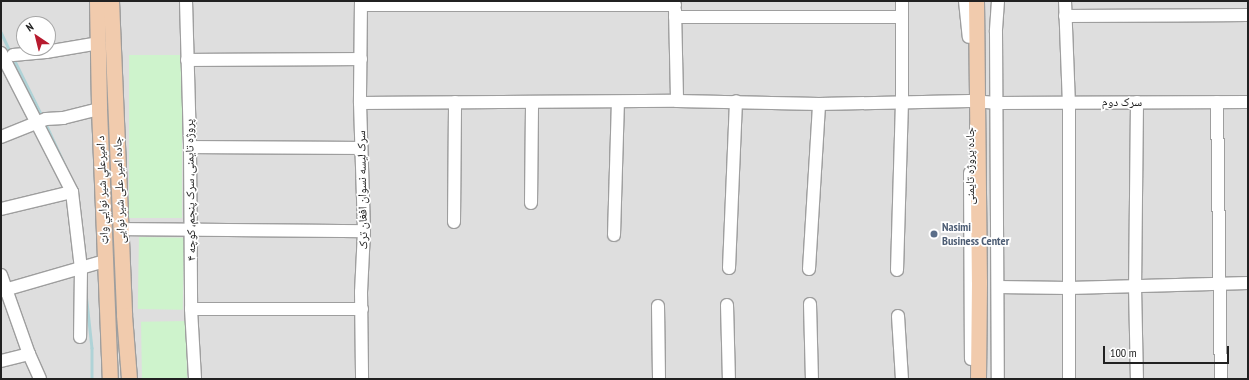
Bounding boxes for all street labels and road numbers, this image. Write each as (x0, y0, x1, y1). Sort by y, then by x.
street label: سرک دوم (1102, 95, 1142, 109)
street label: پروژه تایمنی، سرک پنجم، کوچه ۴ (182, 119, 198, 261)
street label: جاده پروژه تایمنی (963, 127, 977, 205)
street label: سرک لیسه نسوان افغان‌ ترک (354, 130, 370, 250)
street label: د امیرعلي شیر نوايي واټ (93, 135, 111, 245)
street label: جاده امیر علی شیر نوایی (110, 136, 128, 244)

